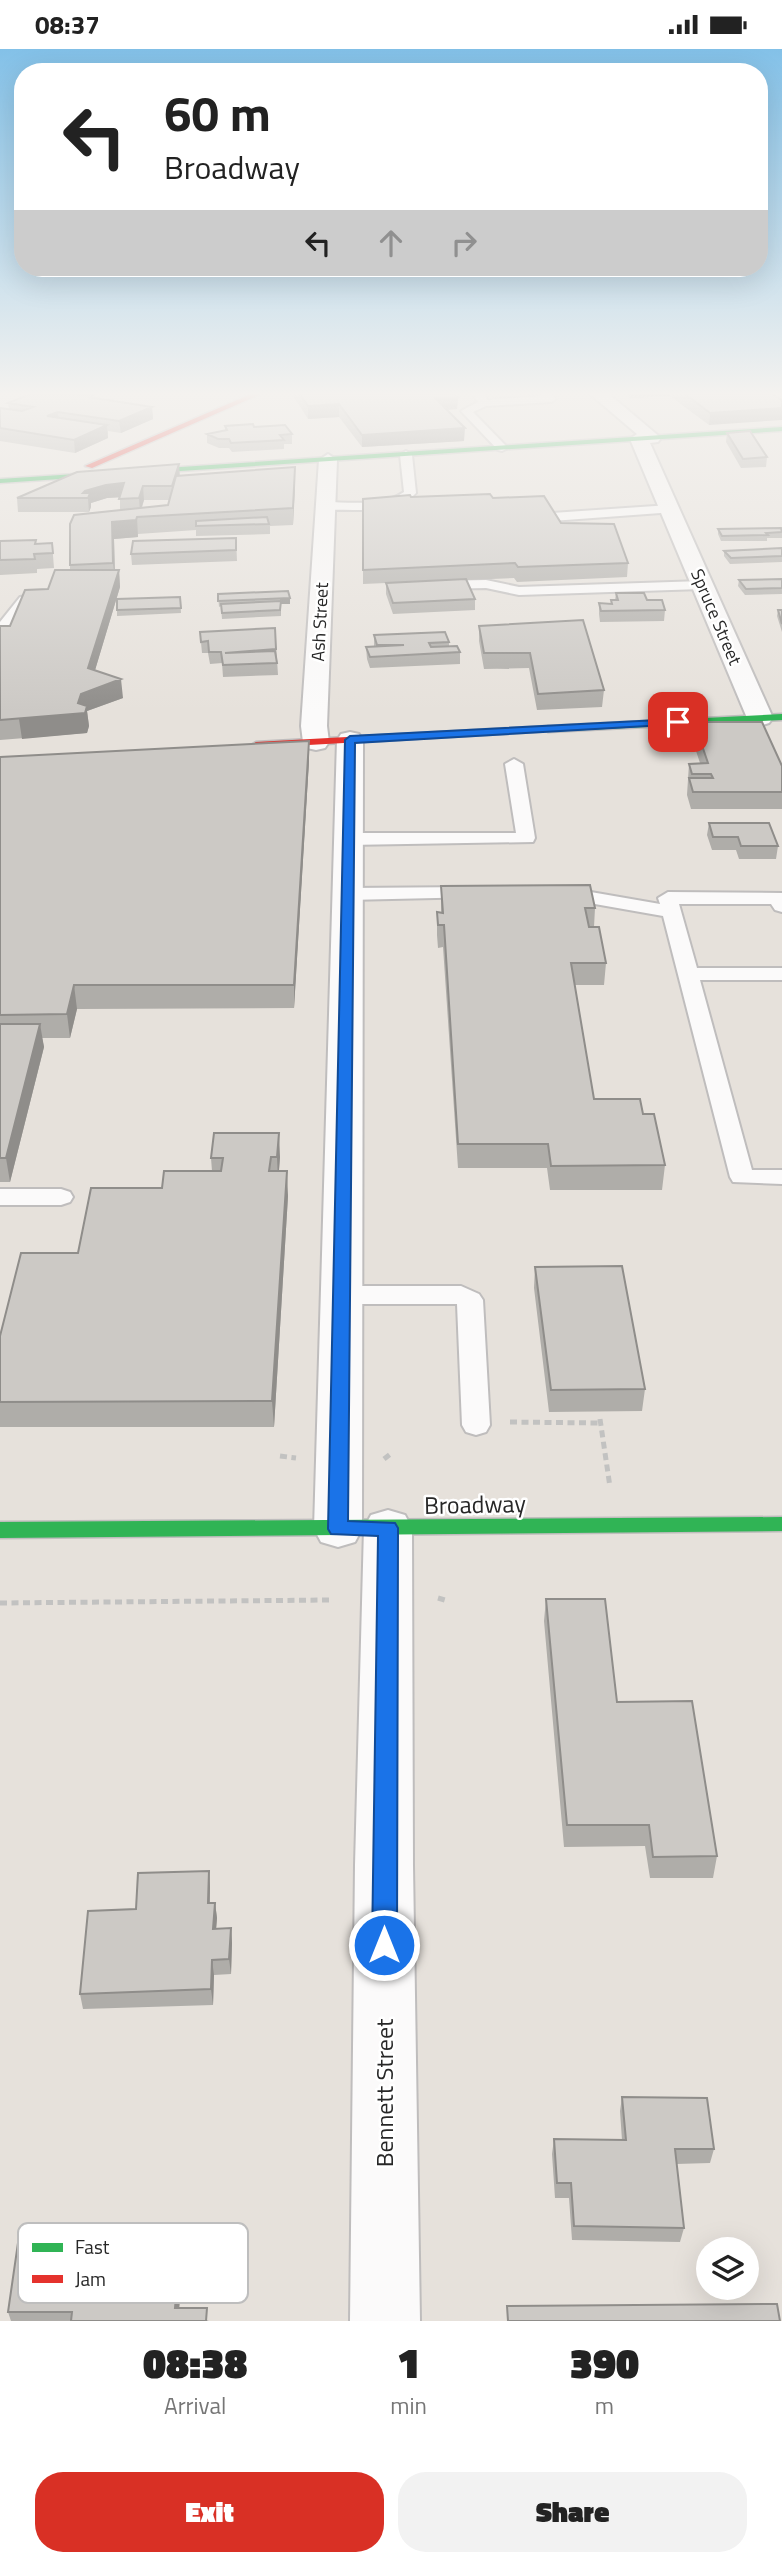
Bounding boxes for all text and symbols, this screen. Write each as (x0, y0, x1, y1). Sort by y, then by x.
text: 08:37 (35, 5, 100, 44)
text: 60 m (164, 75, 271, 150)
icon: left (49, 91, 140, 182)
text: Broadway (164, 143, 300, 191)
icon: left (299, 224, 337, 262)
icon: ahead (372, 224, 410, 262)
icon: right (445, 224, 483, 262)
street label: Spruce Street (684, 564, 749, 670)
street label: Ash Street (304, 581, 335, 662)
pin (648, 692, 708, 752)
icon: arrive (659, 703, 697, 741)
street label: Broadway (424, 1485, 527, 1523)
position arrow (347, 1908, 421, 1982)
street label: Bennett Street (366, 2018, 402, 2167)
legend (18, 2223, 248, 2303)
text: Fast (75, 2232, 110, 2261)
map controls (696, 2237, 759, 2300)
button: layers (696, 2237, 759, 2300)
text: Jam (75, 2264, 106, 2293)
text: 08:38 (143, 2330, 247, 2394)
text: 1 (397, 2330, 420, 2394)
text: 390 (570, 2330, 639, 2394)
text: Arrival (164, 2388, 226, 2423)
text: min (390, 2388, 427, 2423)
text: m (595, 2388, 614, 2423)
button: Exit (35, 2472, 384, 2552)
button: Share (398, 2472, 747, 2552)

